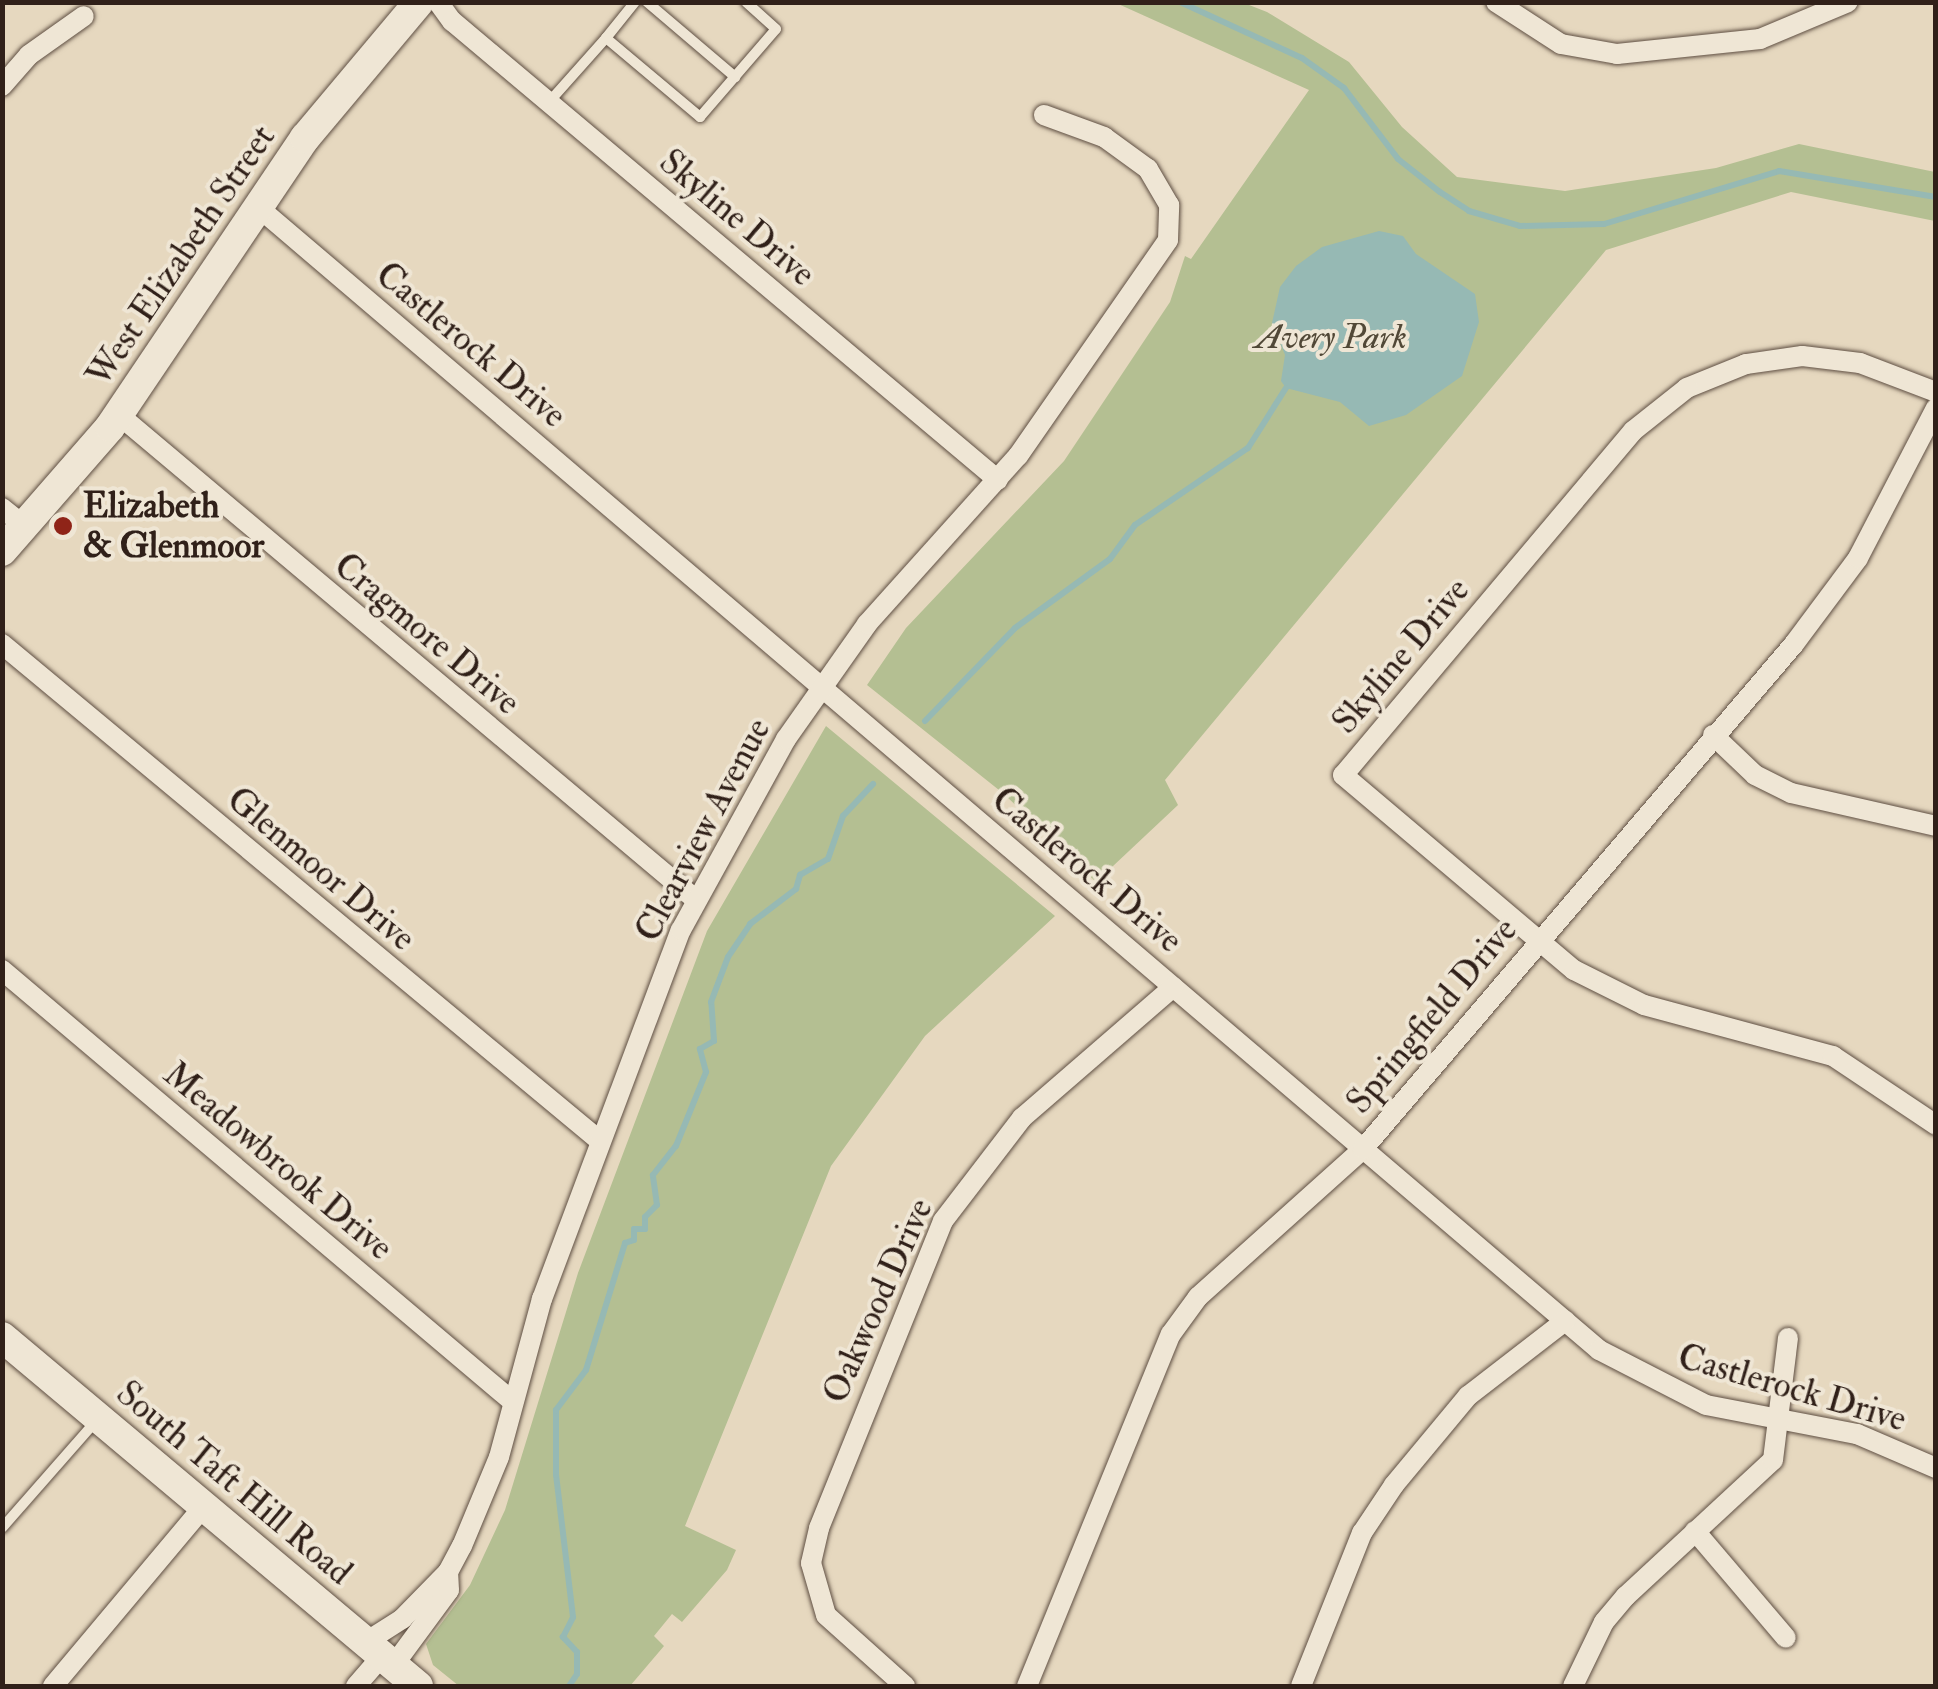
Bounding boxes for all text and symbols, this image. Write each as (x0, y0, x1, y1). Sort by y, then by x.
street label: West Elizabeth Street (78, 117, 284, 395)
street label: Skyline Drive (651, 141, 823, 295)
street label: Castlerock Drive (368, 253, 574, 437)
park label: Avery Park (1255, 316, 1407, 358)
place label: Elizabeth & Glenmoor (83, 485, 264, 567)
marker: Elizabeth & Glenmoor (52, 515, 74, 537)
street label: Cragmore Drive (326, 544, 528, 724)
street label: Skyline Drive (1324, 570, 1478, 742)
street label: Clearview Avenue (627, 712, 779, 948)
street label: Glenmoor Drive (219, 778, 423, 960)
street label: Castlerock Drive (984, 778, 1190, 962)
street label: Springfield Drive (1338, 910, 1526, 1122)
street label: Meadowbrook Drive (155, 1053, 401, 1269)
street label: Oakwood Drive (814, 1192, 942, 1410)
street label: Castlerock Drive (1673, 1335, 1911, 1441)
street label: South Taft Hill Road (108, 1372, 360, 1594)

